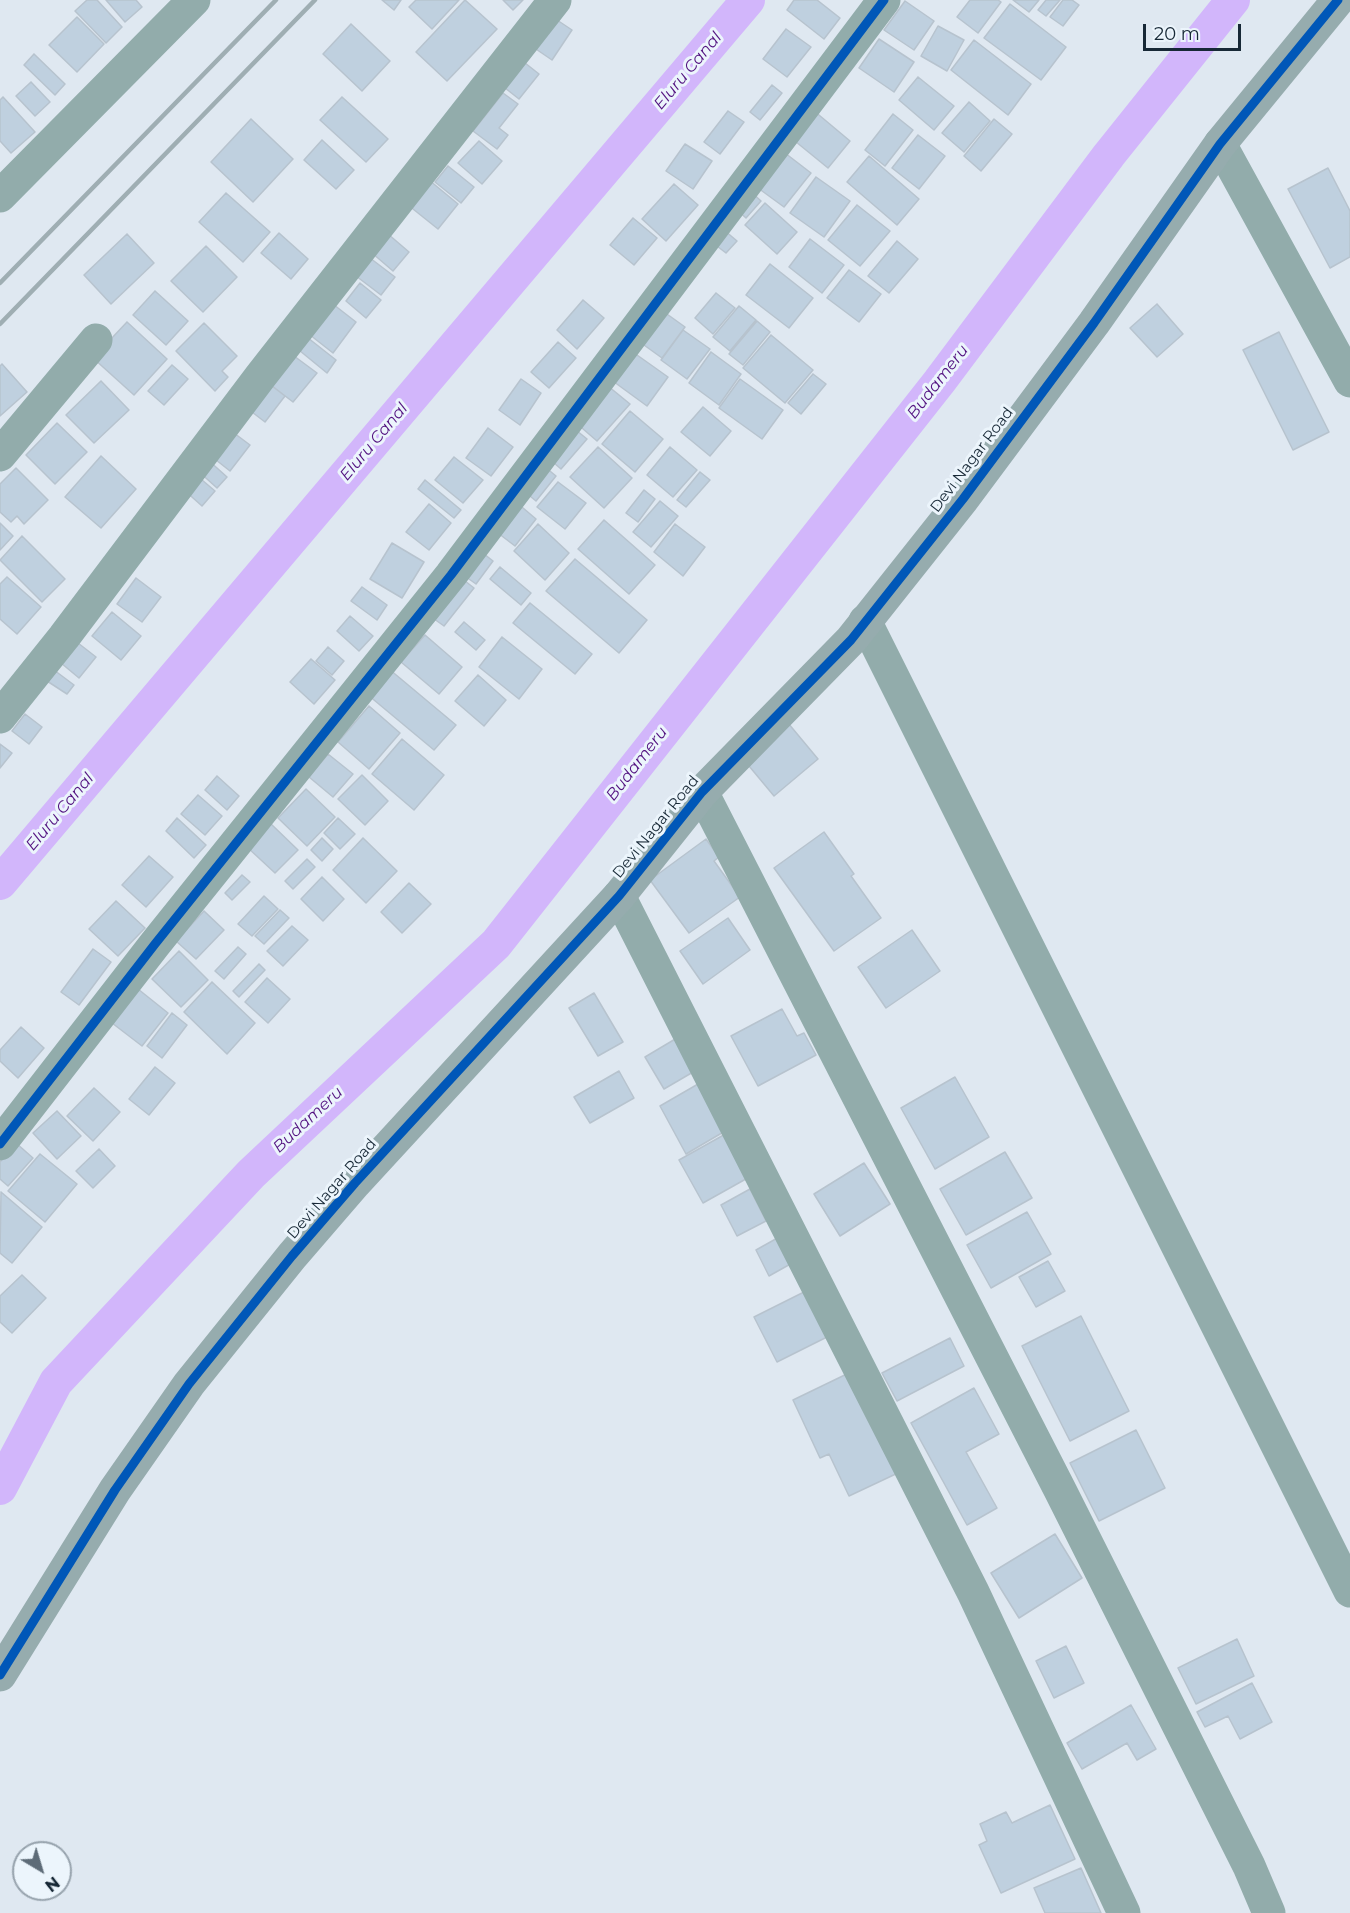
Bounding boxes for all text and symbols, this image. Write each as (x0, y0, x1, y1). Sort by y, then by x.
scale bar (1146, 12, 1244, 50)
text: 20 m (1154, 23, 1200, 45)
water label: Eluru Canal (650, 28, 726, 114)
water label: Budameru (903, 341, 973, 423)
water label: Eluru Canal (336, 399, 412, 485)
street label: Devi Nagar Road (927, 404, 1017, 516)
water label: Budameru (602, 723, 672, 805)
water label: Eluru Canal (22, 769, 98, 855)
street label: Devi Nagar Road (609, 772, 703, 882)
water label: Budameru (269, 1083, 347, 1157)
street label: Devi Nagar Road (284, 1135, 380, 1243)
north arrow (12, 1841, 72, 1901)
text: N (41, 1873, 63, 1895)

